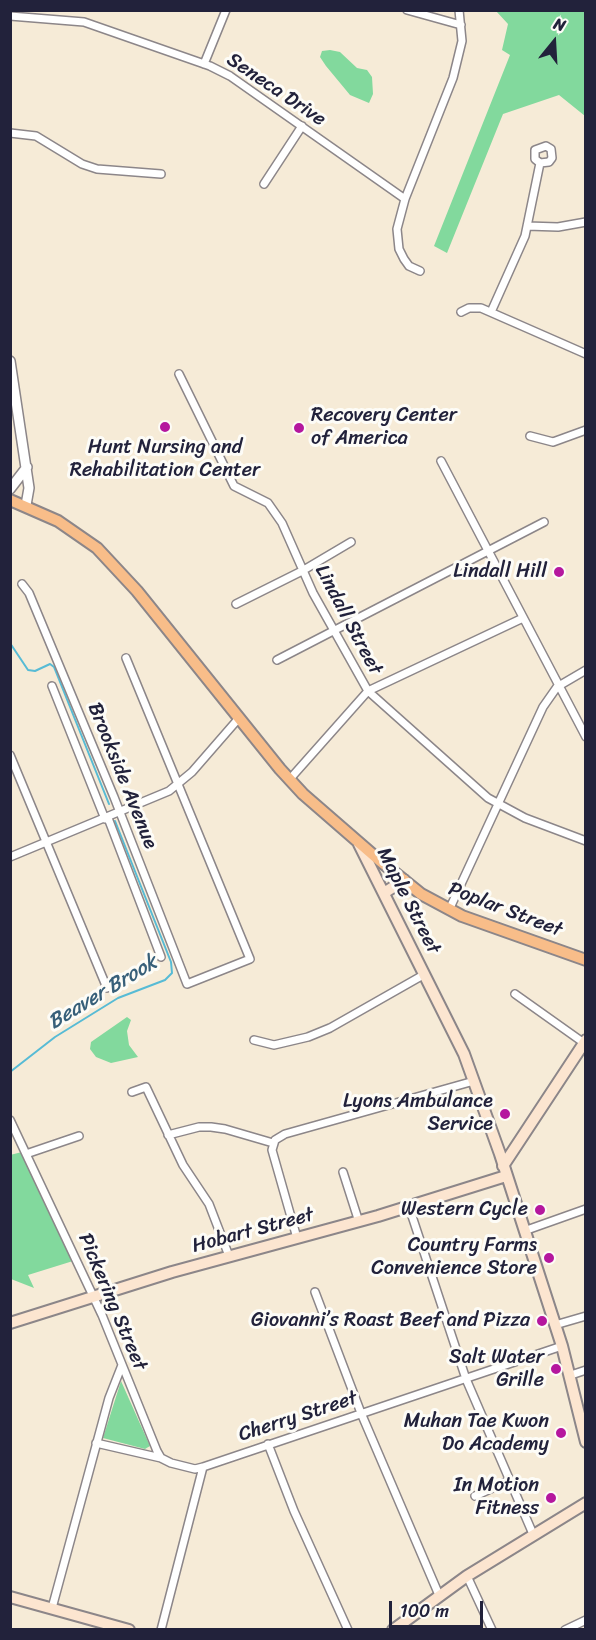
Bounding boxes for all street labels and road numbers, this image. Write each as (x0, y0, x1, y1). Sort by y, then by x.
street label: Seneca Drive (222, 48, 330, 132)
street label: Lindall Street (309, 561, 387, 679)
street label: Brookside Avenue (82, 699, 162, 853)
street label: Maple Street (371, 844, 445, 958)
street label: Poplar Street (445, 877, 565, 943)
street label: Hobart Street (190, 1203, 316, 1259)
street label: Pickering Street (72, 1230, 152, 1374)
street label: Cherry Street (236, 1387, 360, 1447)

